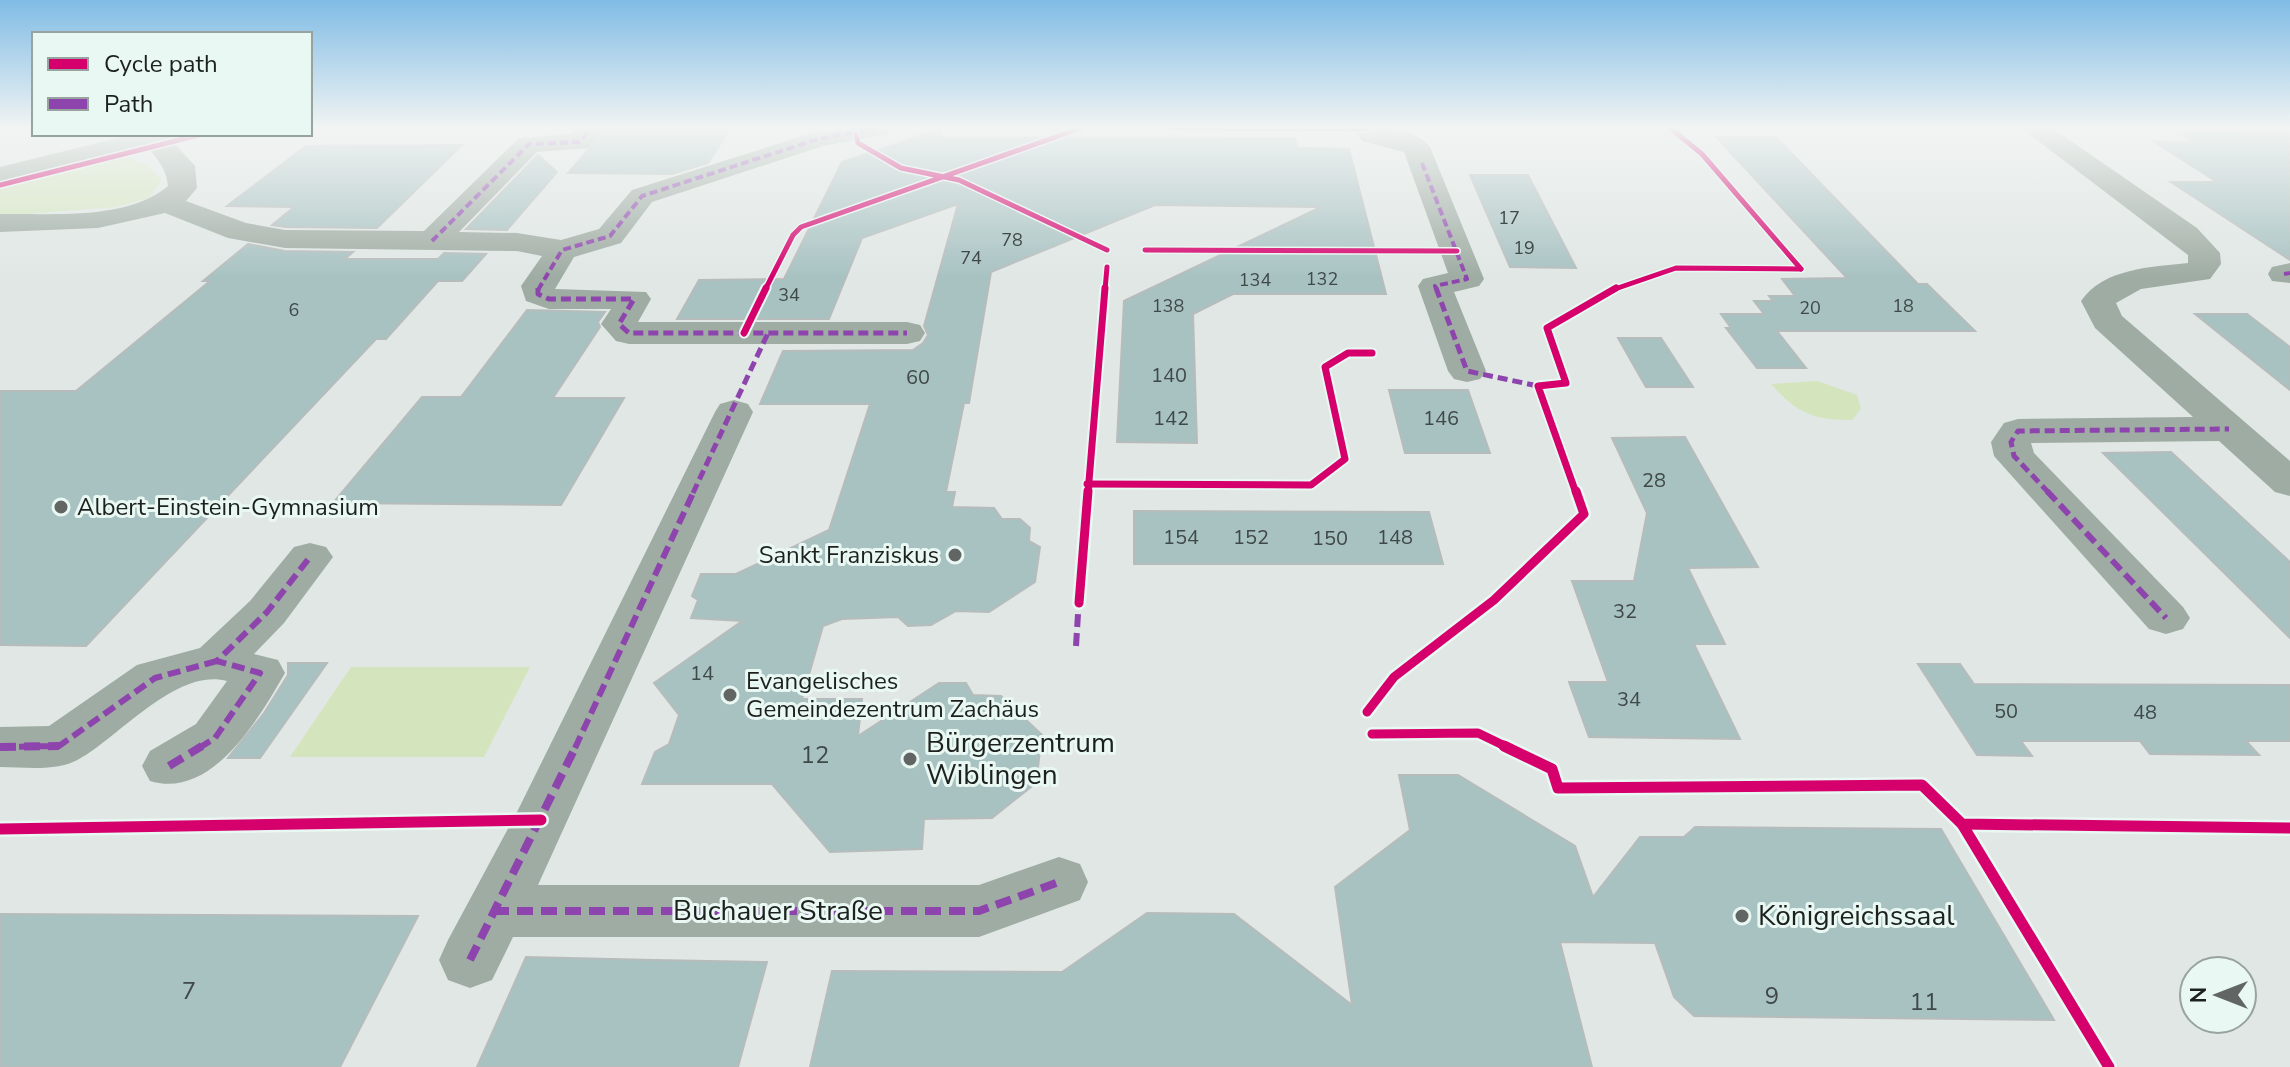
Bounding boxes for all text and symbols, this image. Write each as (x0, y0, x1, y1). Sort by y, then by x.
legend (32, 32, 312, 136)
text: Cycle path (104, 48, 218, 80)
text: Path (104, 88, 153, 120)
house number: 17 (1498, 206, 1520, 230)
house number: 78 (1001, 228, 1023, 252)
house number: 19 (1513, 236, 1535, 260)
house number: 74 (960, 246, 982, 270)
house number: 132 (1306, 267, 1338, 291)
house number: 134 (1239, 268, 1271, 292)
house number: 34 (778, 283, 800, 307)
house number: 138 (1152, 294, 1184, 318)
house number: 18 (1892, 294, 1914, 318)
house number: 20 (1799, 296, 1821, 320)
house number: 6 (289, 298, 299, 322)
house number: 140 (1151, 362, 1187, 389)
house number: 60 (906, 364, 930, 391)
house number: 142 (1153, 405, 1189, 432)
house number: 146 (1423, 405, 1459, 432)
house number: 28 (1642, 467, 1666, 494)
place label: Albert-Einstein-Gymnasium (77, 491, 379, 523)
marker: Albert-Einstein-Gymnasium (52, 498, 70, 516)
house number: 154 (1163, 524, 1199, 551)
house number: 152 (1233, 524, 1269, 551)
house number: 148 (1377, 524, 1413, 551)
house number: 150 (1312, 525, 1348, 552)
place label: Sankt Franziskus (759, 539, 939, 571)
marker: Sankt Franziskus (946, 546, 964, 564)
house number: 32 (1613, 598, 1637, 625)
house number: 14 (690, 660, 714, 687)
place label: Evangelisches Gemeindezentrum Zachäus (746, 665, 1039, 725)
marker: Evangelisches Gemeindezentrum Zachäus (721, 686, 739, 704)
house number: 34 (1617, 686, 1641, 713)
house number: 50 (1994, 698, 2018, 725)
house number: 48 (2133, 699, 2157, 726)
place label: Bürgerzentrum Wiblingen (926, 724, 1115, 794)
house number: 12 (801, 739, 829, 771)
marker: Bürgerzentrum Wiblingen (901, 750, 919, 768)
street label: Buchauer Straße (673, 892, 883, 930)
place label: Königreichssaal (1758, 897, 1955, 935)
marker: Königreichssaal (1733, 907, 1751, 925)
north arrow (2178, 955, 2258, 1035)
house number: 7 (182, 975, 196, 1007)
house number: 9 (1765, 980, 1779, 1012)
house number: 11 (1910, 986, 1938, 1018)
text: N (2184, 987, 2214, 1003)

